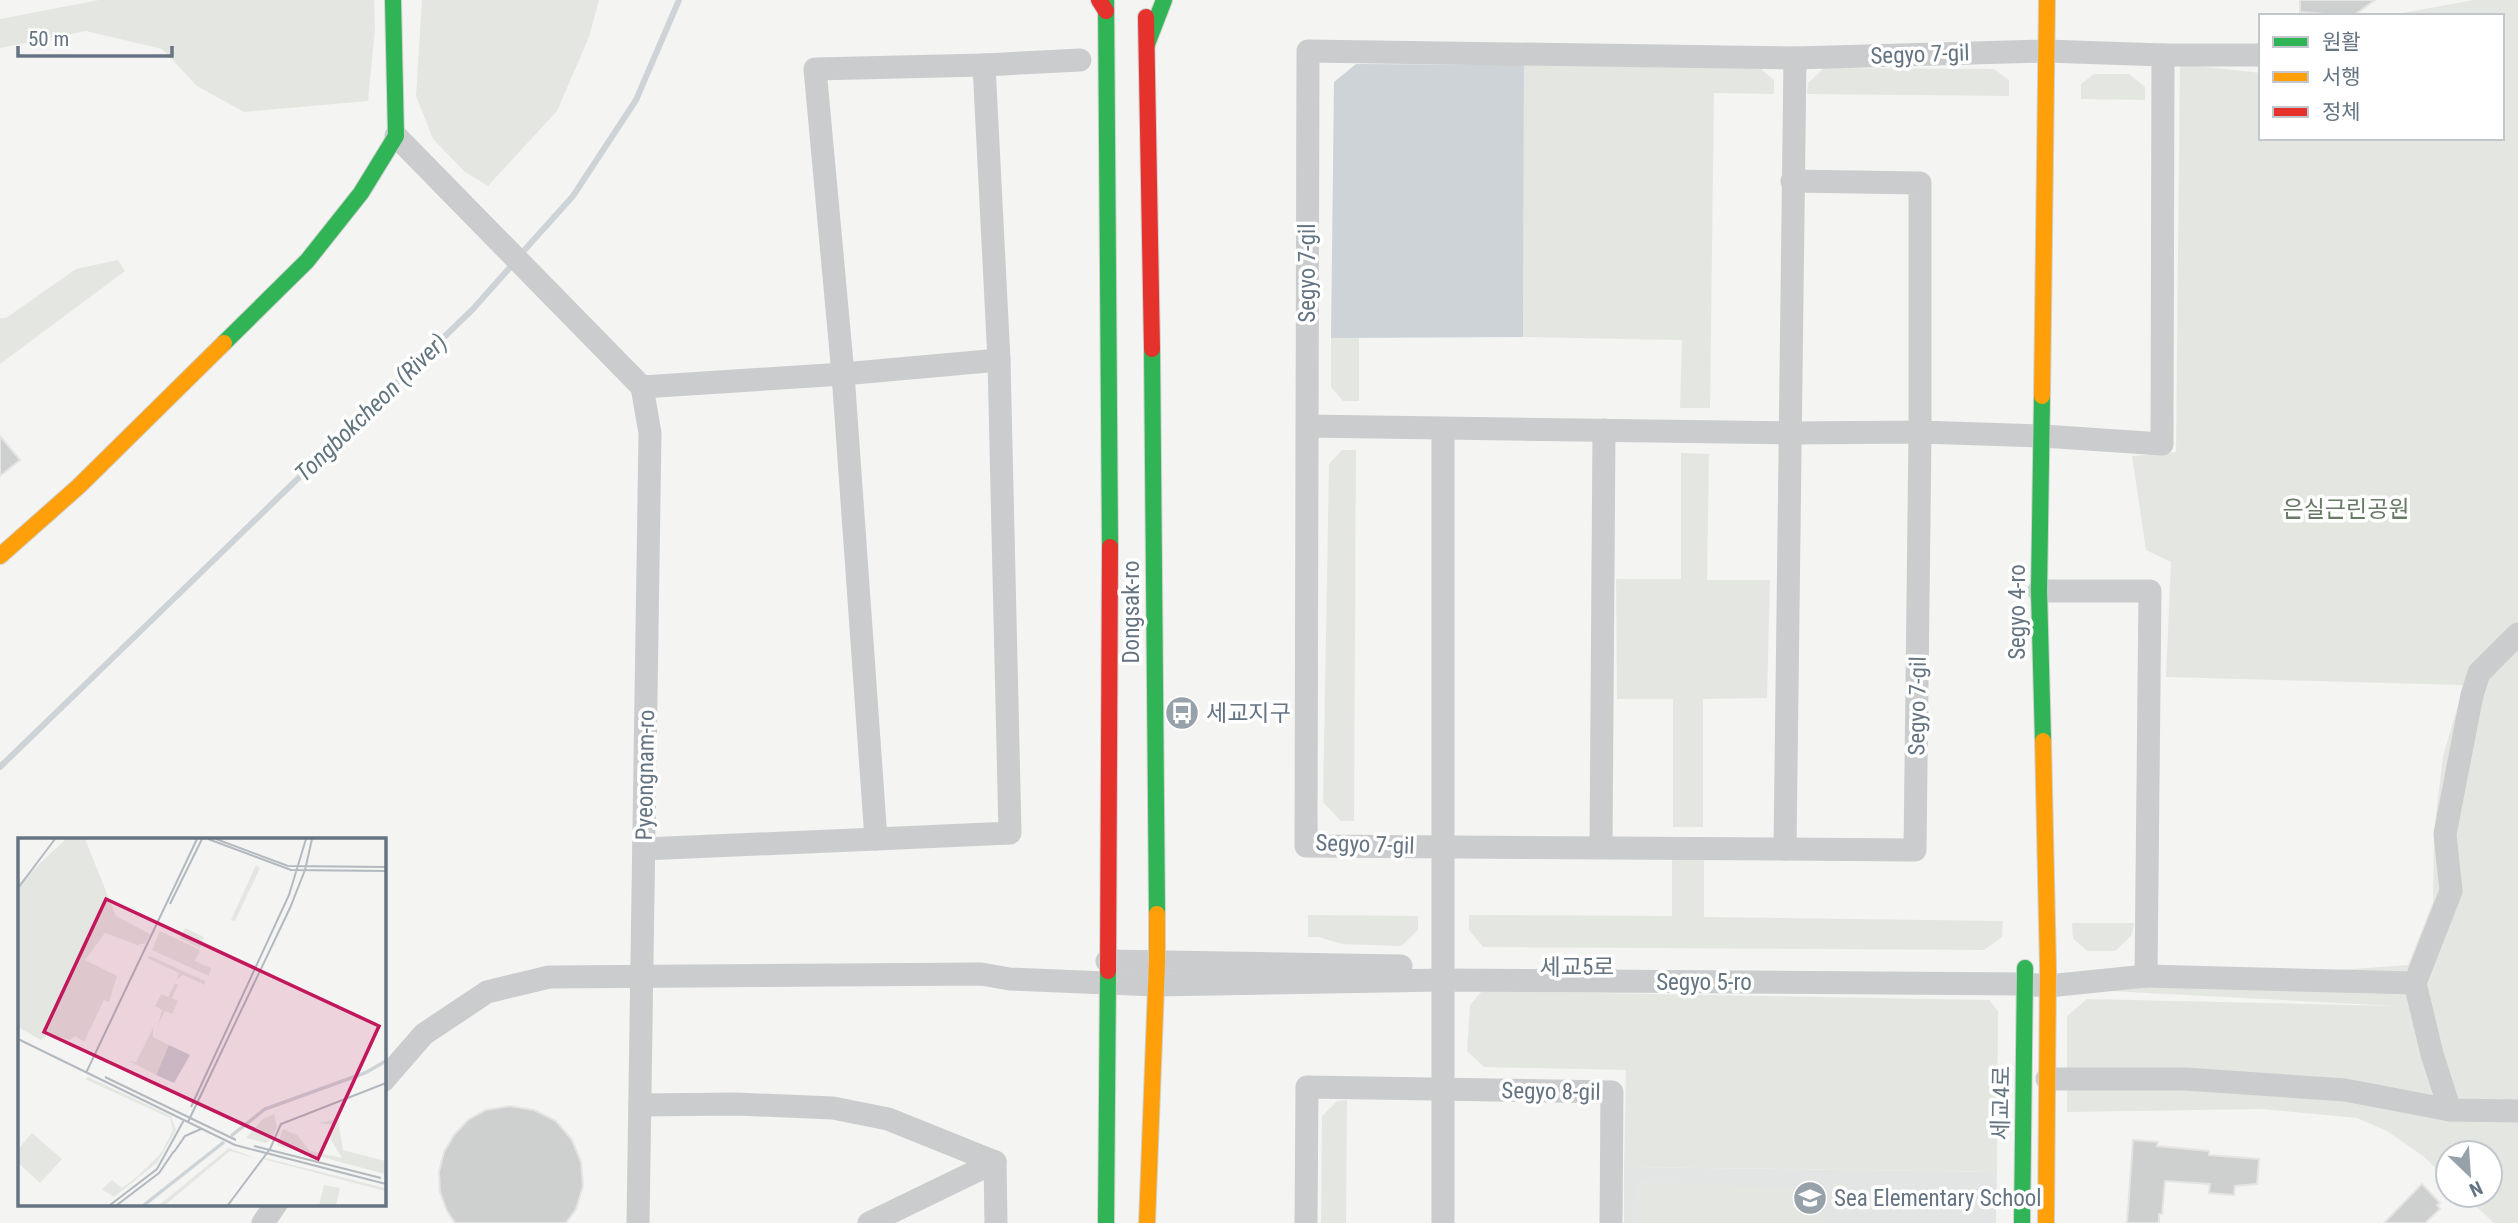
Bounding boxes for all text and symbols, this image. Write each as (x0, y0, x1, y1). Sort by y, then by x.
scale bar (18, 14, 172, 58)
legend (2259, 14, 2504, 140)
text: 50 m (28, 27, 69, 51)
text: 원활 (2322, 30, 2361, 54)
street label: Segyo 7-gil (1870, 39, 1970, 70)
text: 서행 (2322, 65, 2361, 89)
text: 정체 (2322, 100, 2361, 124)
street label: Segyo 7-gil (1294, 223, 1321, 323)
water label: Tongbokcheon (River) (289, 328, 453, 488)
park label: 은실근린공원 (2283, 496, 2409, 523)
street label: Dongsak-ro (1118, 560, 1145, 664)
street label: Segyo 4-ro (2004, 564, 2031, 660)
street label: Segyo 7-gil (1903, 656, 1932, 756)
bus stop icon: 세교지구 (1163, 694, 1201, 732)
place label: 세교지구 (1206, 700, 1291, 727)
street label: Pyeongnam-ro (631, 709, 660, 841)
street label: Segyo 7-gil (1315, 829, 1415, 860)
inset map (18, 838, 385, 1206)
street label: 세교5로 (1540, 954, 1614, 981)
street label: Segyo 5-ro (1656, 969, 1752, 996)
street label: 세교4로 (1987, 1065, 2016, 1141)
street label: Segyo 8-gil (1501, 1077, 1601, 1106)
north arrow (2434, 1139, 2504, 1209)
text: N (2466, 1176, 2486, 1202)
school or university icon: Sea Elementary School (1791, 1179, 1829, 1217)
place label: Sea Elementary School (1834, 1185, 2042, 1212)

